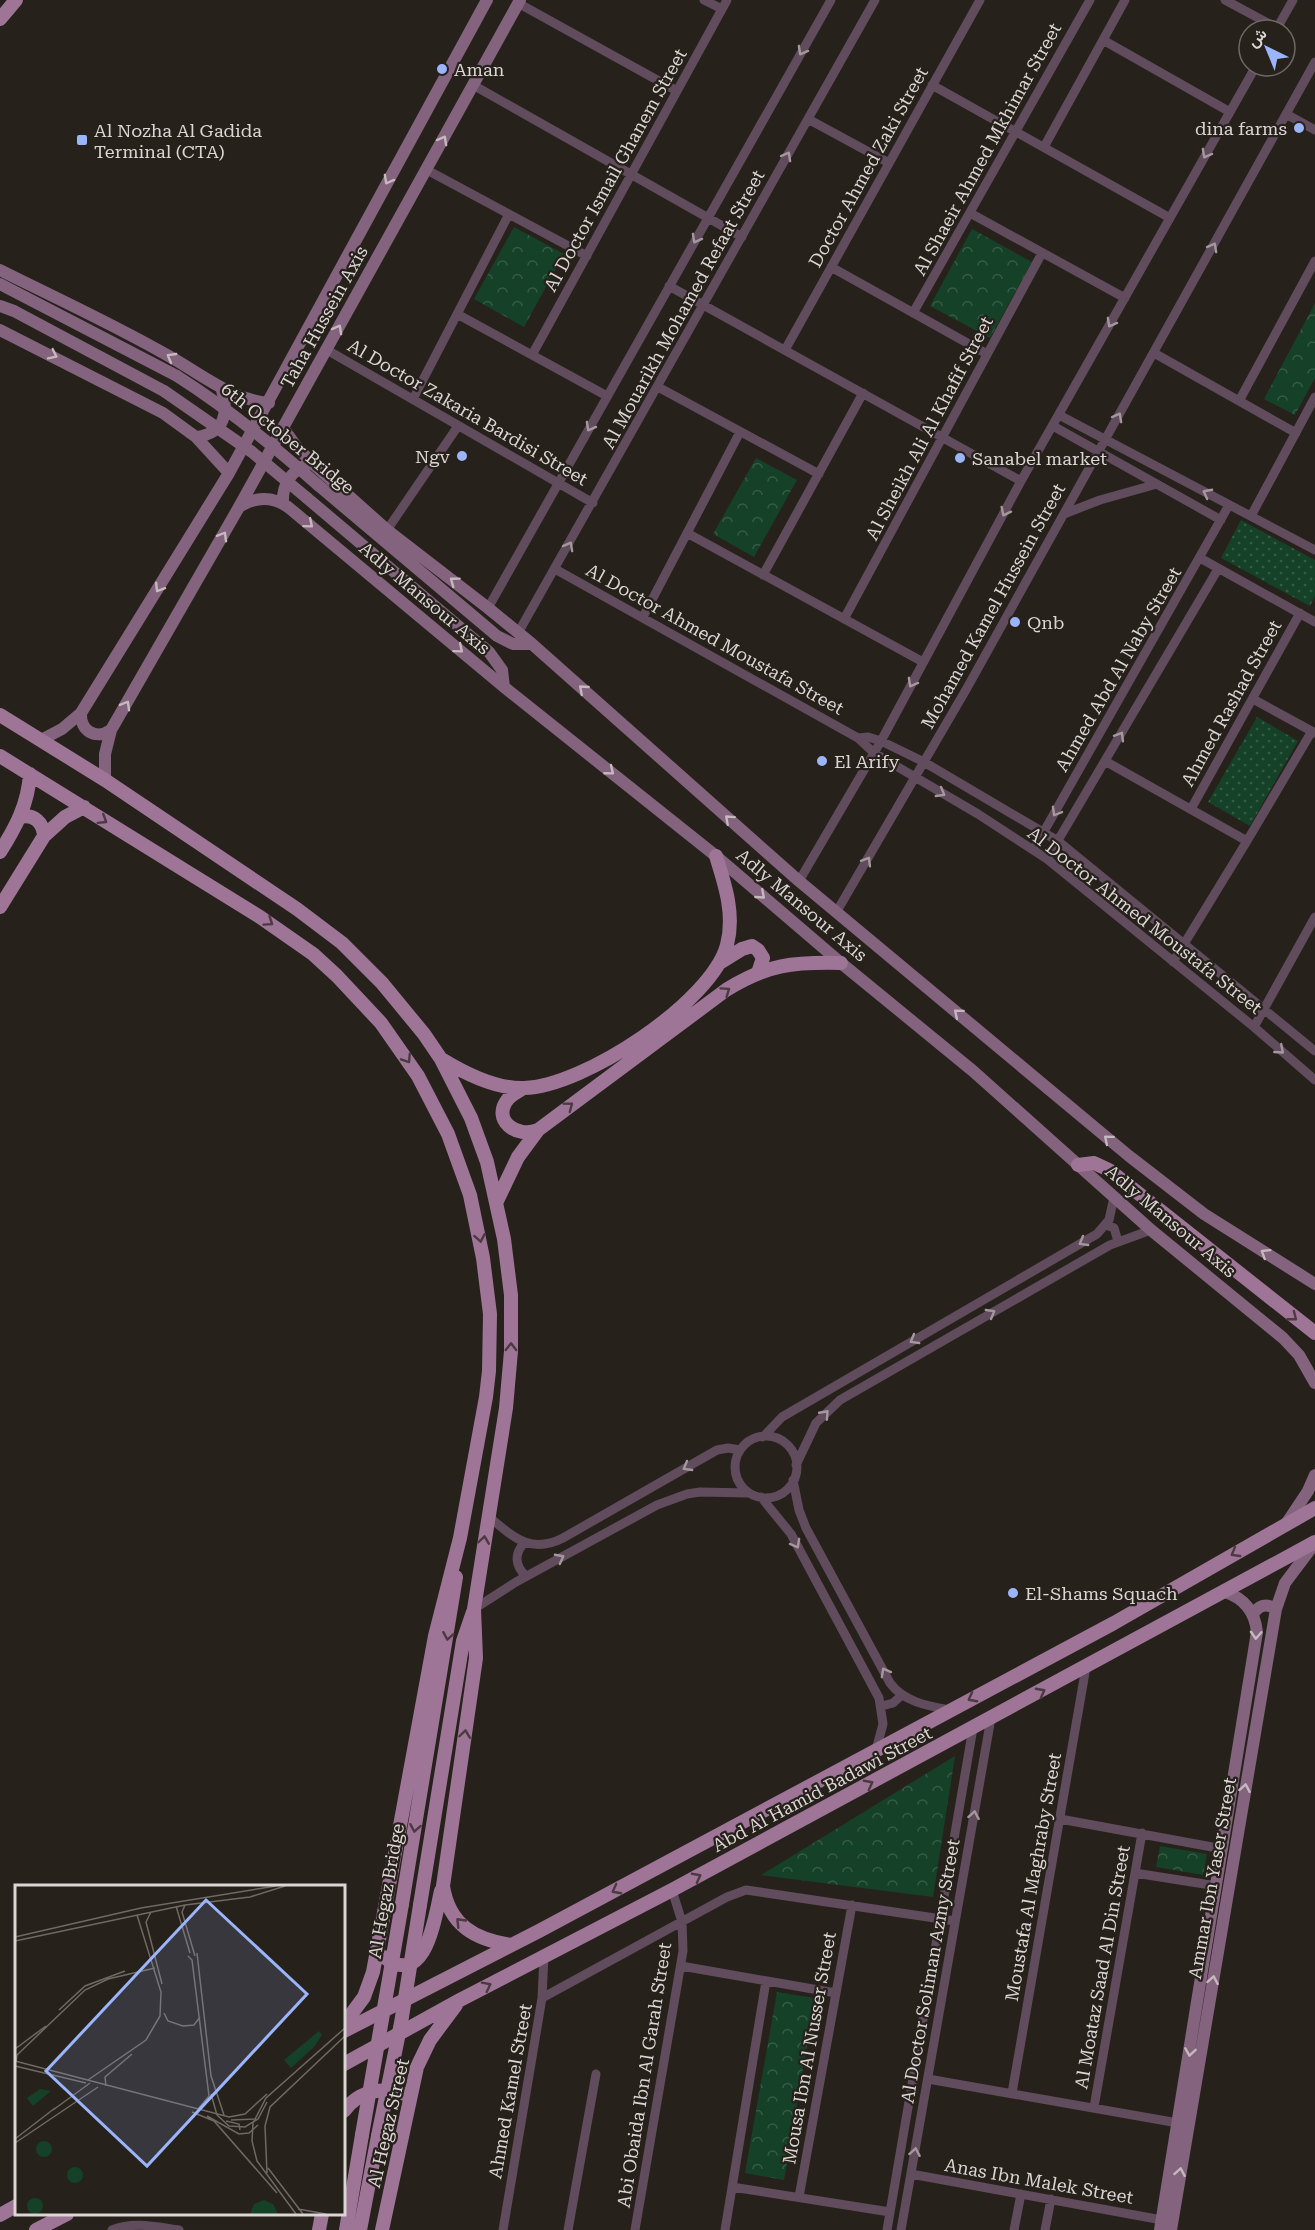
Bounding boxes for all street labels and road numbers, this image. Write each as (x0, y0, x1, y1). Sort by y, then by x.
street label: Al Shaeir Ahmed Mkhimar Street (909, 19, 1065, 279)
street label: Al Doctor Ismail Ghanem Street (539, 45, 691, 295)
street label: Doctor Ahmed Zaki Street (804, 63, 932, 271)
street label: Al Mouarikh Mohamed Refaat Street (597, 166, 769, 452)
street label: Taha Hussein Axis (276, 242, 372, 392)
street label: Al Sheikh Ali Al Khafif Street (861, 312, 997, 543)
street label: Al Doctor Zakaria Bardisi Street (344, 335, 592, 490)
street label: 6th October Bridge (217, 378, 359, 498)
street label: Mohamed Kamel Hussein Street (917, 479, 1070, 732)
street label: Adly Mansour Axis (356, 537, 494, 659)
street label: Al Doctor Ahmed Moustafa Street (582, 559, 848, 719)
street label: Ahmed Abd Al Naby Street (1051, 563, 1185, 775)
street label: Ahmed Rashad Street (1177, 616, 1286, 790)
street label: Al Doctor Ahmed Moustafa Street (1024, 822, 1267, 1018)
street label: Adly Mansour Axis (733, 844, 871, 966)
street label: Adly Mansour Axis (1102, 1160, 1240, 1282)
street label: Abd Al Hamid Badawi Street (709, 1722, 936, 1856)
street label: Moustafa Al Maghraby Street (1001, 1751, 1065, 2003)
street label: Ammar Ibn Yaser Street (1184, 1775, 1240, 1980)
street label: Al Hegaz Bridge (364, 1822, 408, 1960)
street label: Al Doctor Soliman Azmy Street (896, 1837, 964, 2105)
street label: Al Moataz Saad Al Din Street (1070, 1843, 1134, 2090)
street label: Mousa Ibn Al Nusser Street (778, 1930, 840, 2166)
street label: Abi Obaida Ibn Al Garah Street (613, 1941, 675, 2209)
street label: Ahmed Kamel Street (484, 2002, 536, 2180)
street label: Al Hegaz Street (363, 2056, 413, 2190)
street label: Anas Ibn Malek Street (943, 2154, 1135, 2208)

